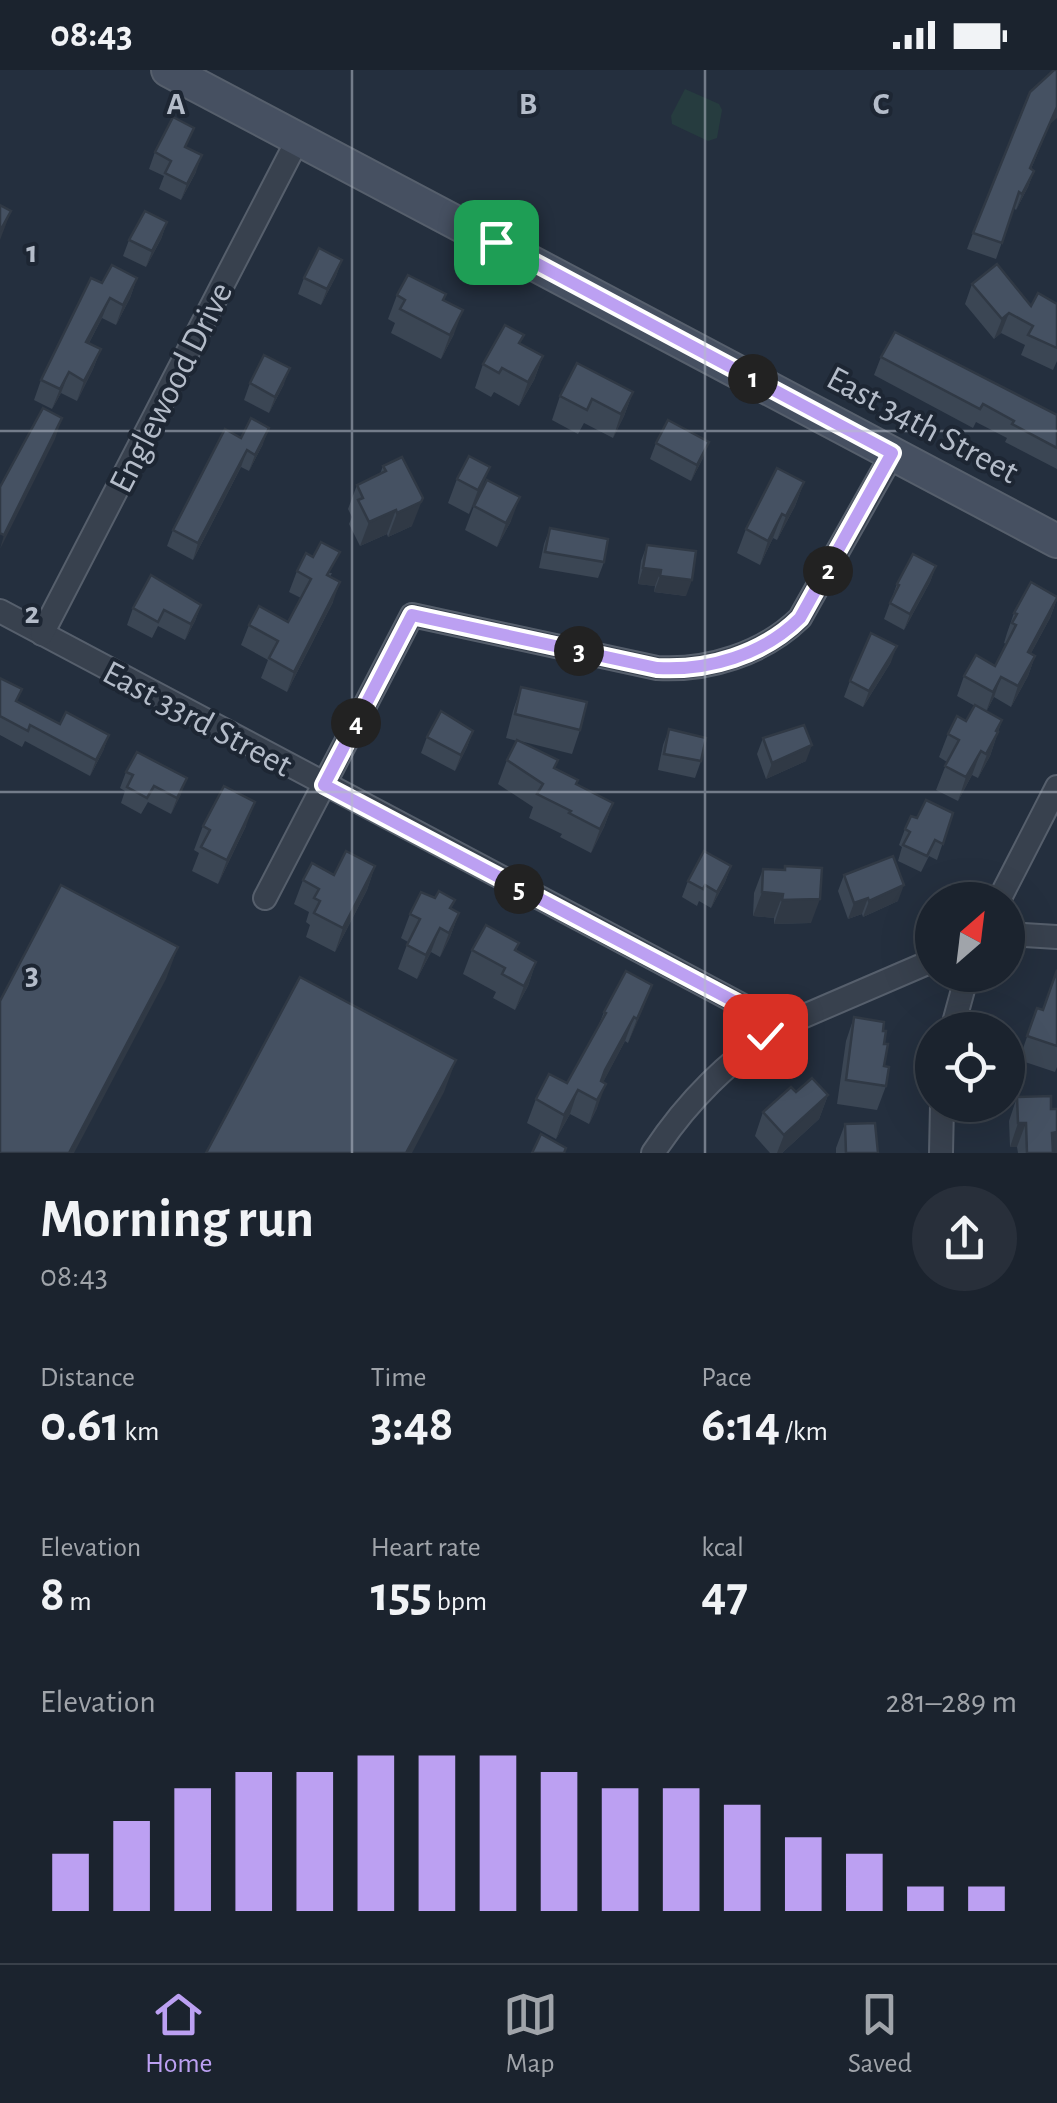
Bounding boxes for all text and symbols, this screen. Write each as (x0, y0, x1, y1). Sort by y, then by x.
text: 08:43 (50, 16, 133, 54)
text: A (166, 88, 186, 120)
text: B (519, 88, 537, 120)
text: C (873, 88, 890, 120)
pin (454, 200, 539, 285)
icon: arrive (469, 215, 524, 270)
text: 1 (26, 236, 38, 268)
street label: Englewood Drive (103, 277, 239, 498)
pin: 1 (728, 354, 778, 404)
street label: East 34th Street (821, 360, 1024, 490)
text: 1 (748, 365, 758, 393)
pin: 2 (803, 546, 853, 596)
text: 2 (821, 557, 835, 585)
text: 2 (24, 597, 40, 629)
pin: 3 (554, 626, 604, 676)
text: 3 (573, 637, 585, 665)
street label: East 33rd Street (97, 655, 298, 784)
pin: 4 (331, 698, 381, 748)
text: 4 (349, 709, 363, 737)
pin: 5 (494, 864, 544, 914)
text: 5 (513, 875, 525, 903)
north arrow (915, 882, 1025, 992)
map controls (915, 882, 1025, 1122)
text: 3 (25, 958, 39, 990)
pin (723, 994, 808, 1079)
icon: check (738, 1009, 793, 1064)
button: locate (915, 1012, 1025, 1122)
button: share (912, 1186, 1017, 1291)
text: Morning run (40, 1192, 314, 1247)
text: 08:43 (40, 1260, 108, 1292)
text: Distance (40, 1364, 135, 1392)
text: Time (371, 1364, 426, 1392)
text: Pace (701, 1364, 752, 1392)
text: 0.61 (40, 1400, 120, 1450)
text: 3:48 (371, 1400, 453, 1450)
text: 6:14 (701, 1400, 780, 1450)
text: km (120, 1418, 159, 1446)
text: /km (780, 1418, 828, 1446)
text: Elevation (40, 1534, 141, 1562)
text: Heart rate (371, 1534, 481, 1562)
text: kcal (701, 1534, 744, 1562)
text: 8 (40, 1570, 65, 1620)
text: 155 (371, 1570, 432, 1620)
text: 47 (701, 1570, 748, 1620)
text: m (65, 1588, 92, 1616)
text: bpm (432, 1588, 487, 1616)
text: Elevation (40, 1686, 156, 1718)
text: 281–289 m (885, 1686, 1017, 1718)
tab: Home (145, 1987, 212, 2081)
tab: Map (503, 1987, 558, 2081)
tab: Saved (848, 1987, 912, 2081)

